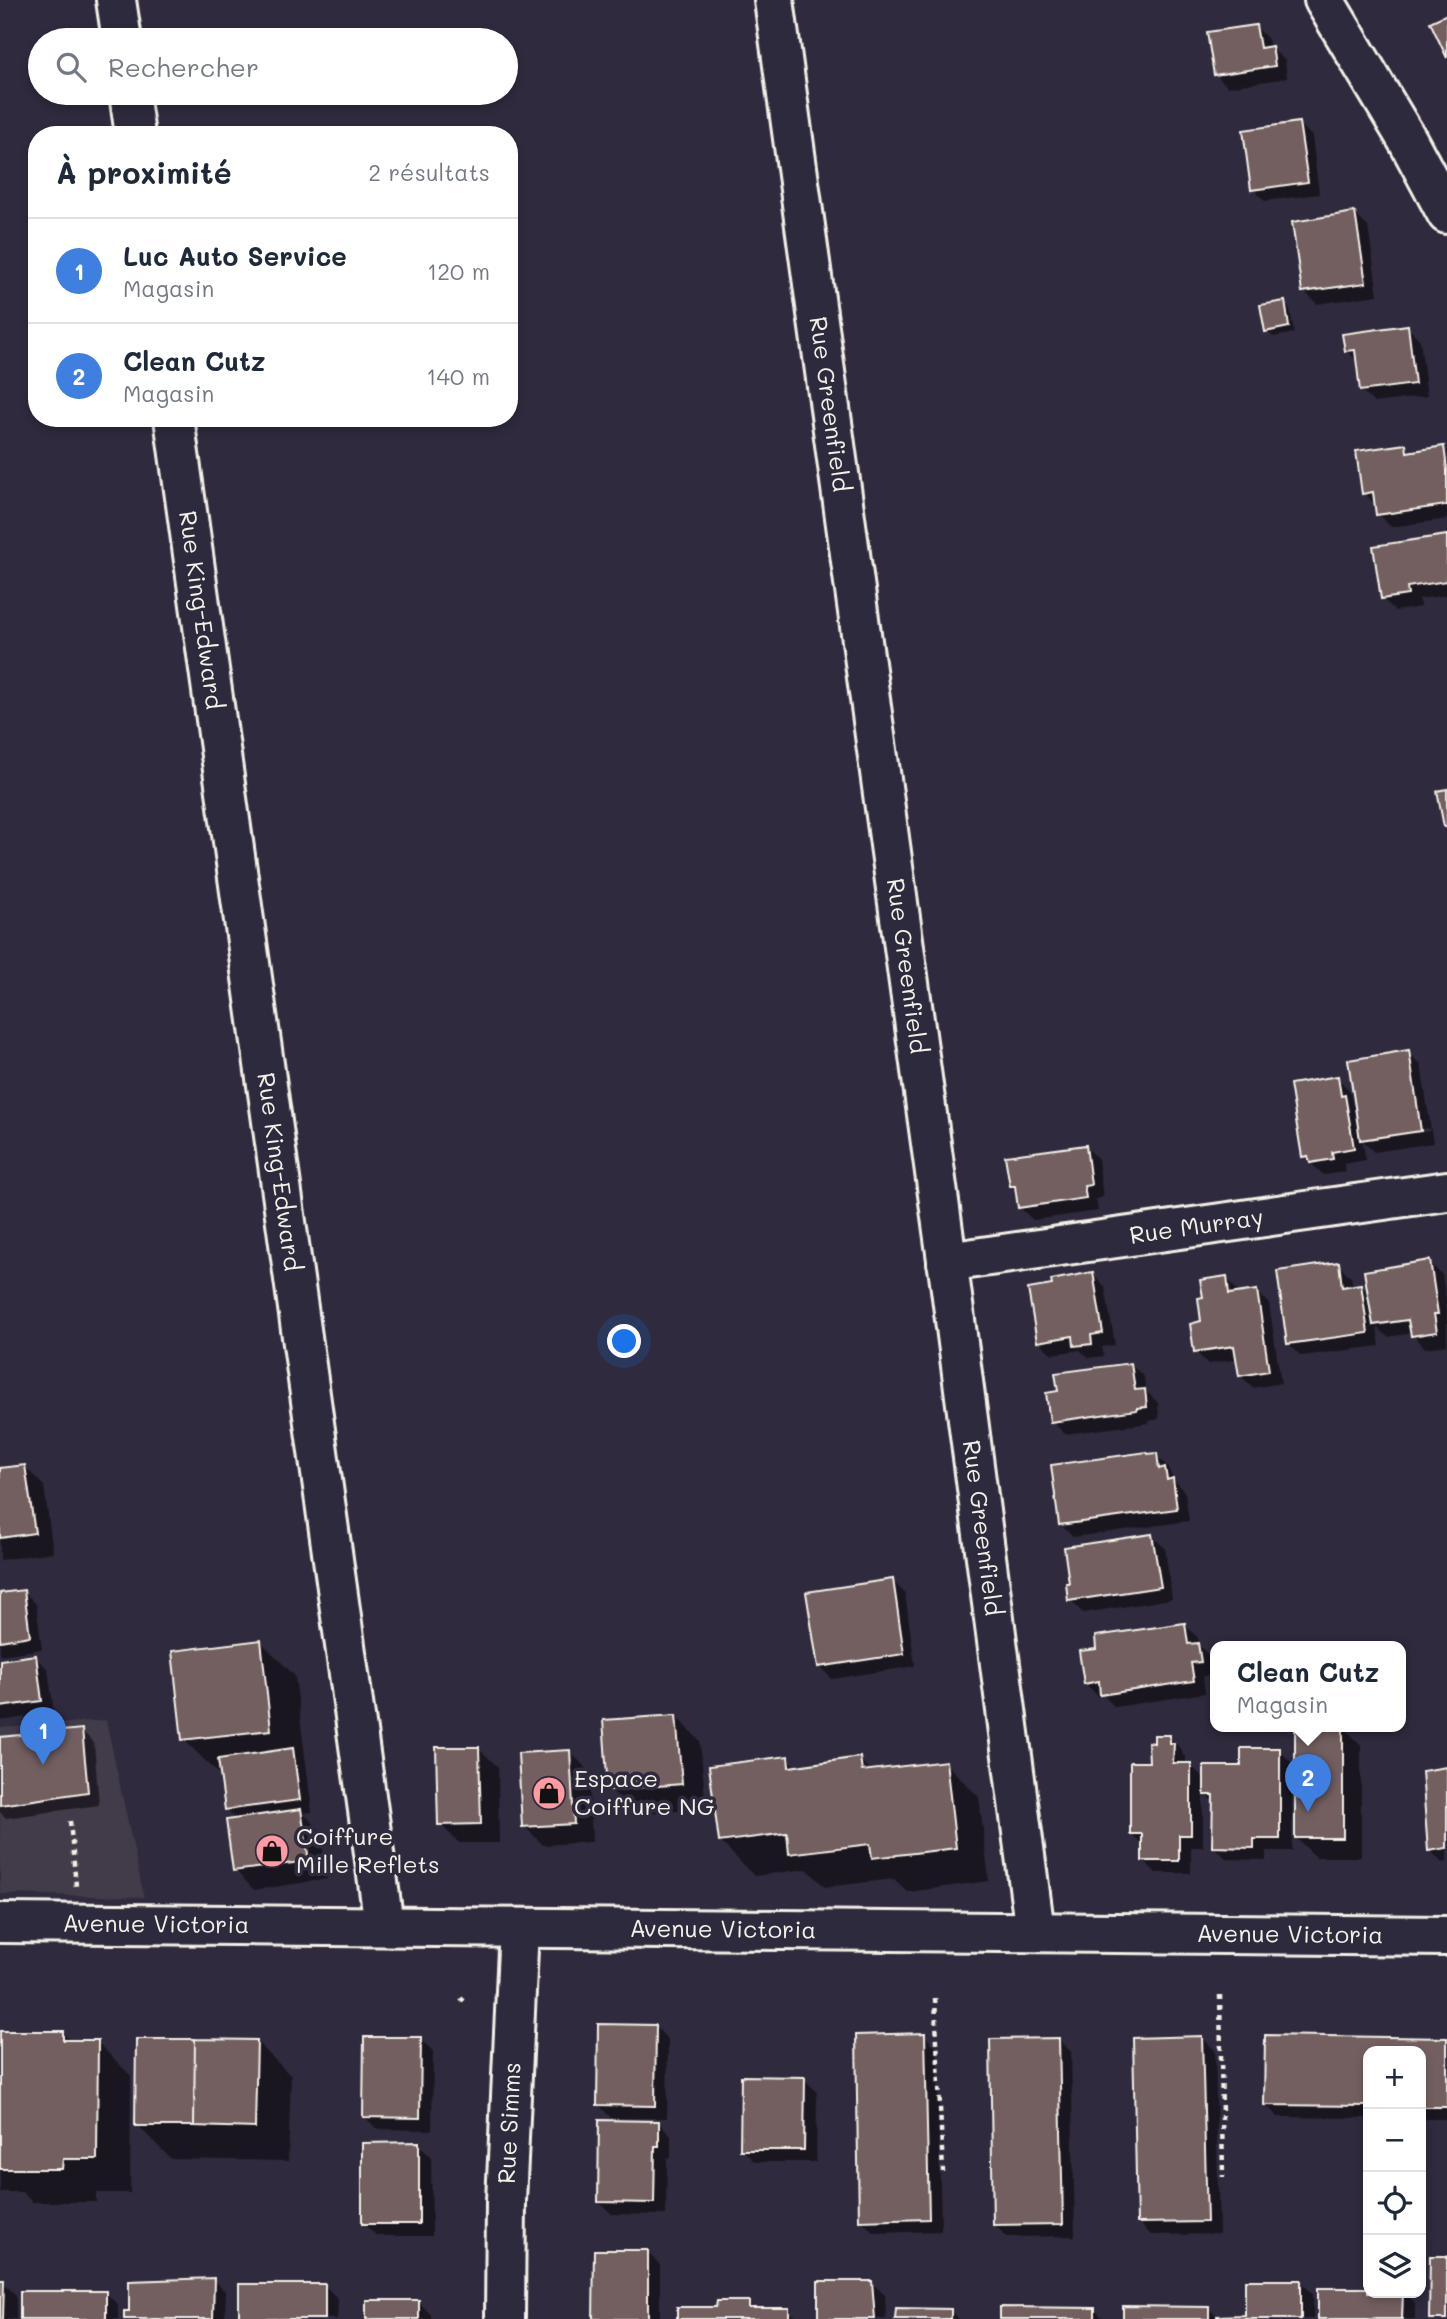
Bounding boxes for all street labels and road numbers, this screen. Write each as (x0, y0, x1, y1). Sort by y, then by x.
street label: Rue Greenfield (804, 314, 858, 494)
street label: Rue King-Edward (173, 509, 231, 711)
street label: Rue Greenfield (881, 876, 936, 1055)
street label: Rue King-Edward (251, 1070, 310, 1273)
street label: Rue Murray (1127, 1200, 1265, 1250)
street label: Rue Greenfield (957, 1438, 1011, 1617)
street label: Avenue Victoria (62, 1907, 250, 1939)
street label: Avenue Victoria (629, 1912, 817, 1944)
street label: Avenue Victoria (1196, 1917, 1384, 1949)
street label: Rue Simms (490, 2061, 527, 2185)

